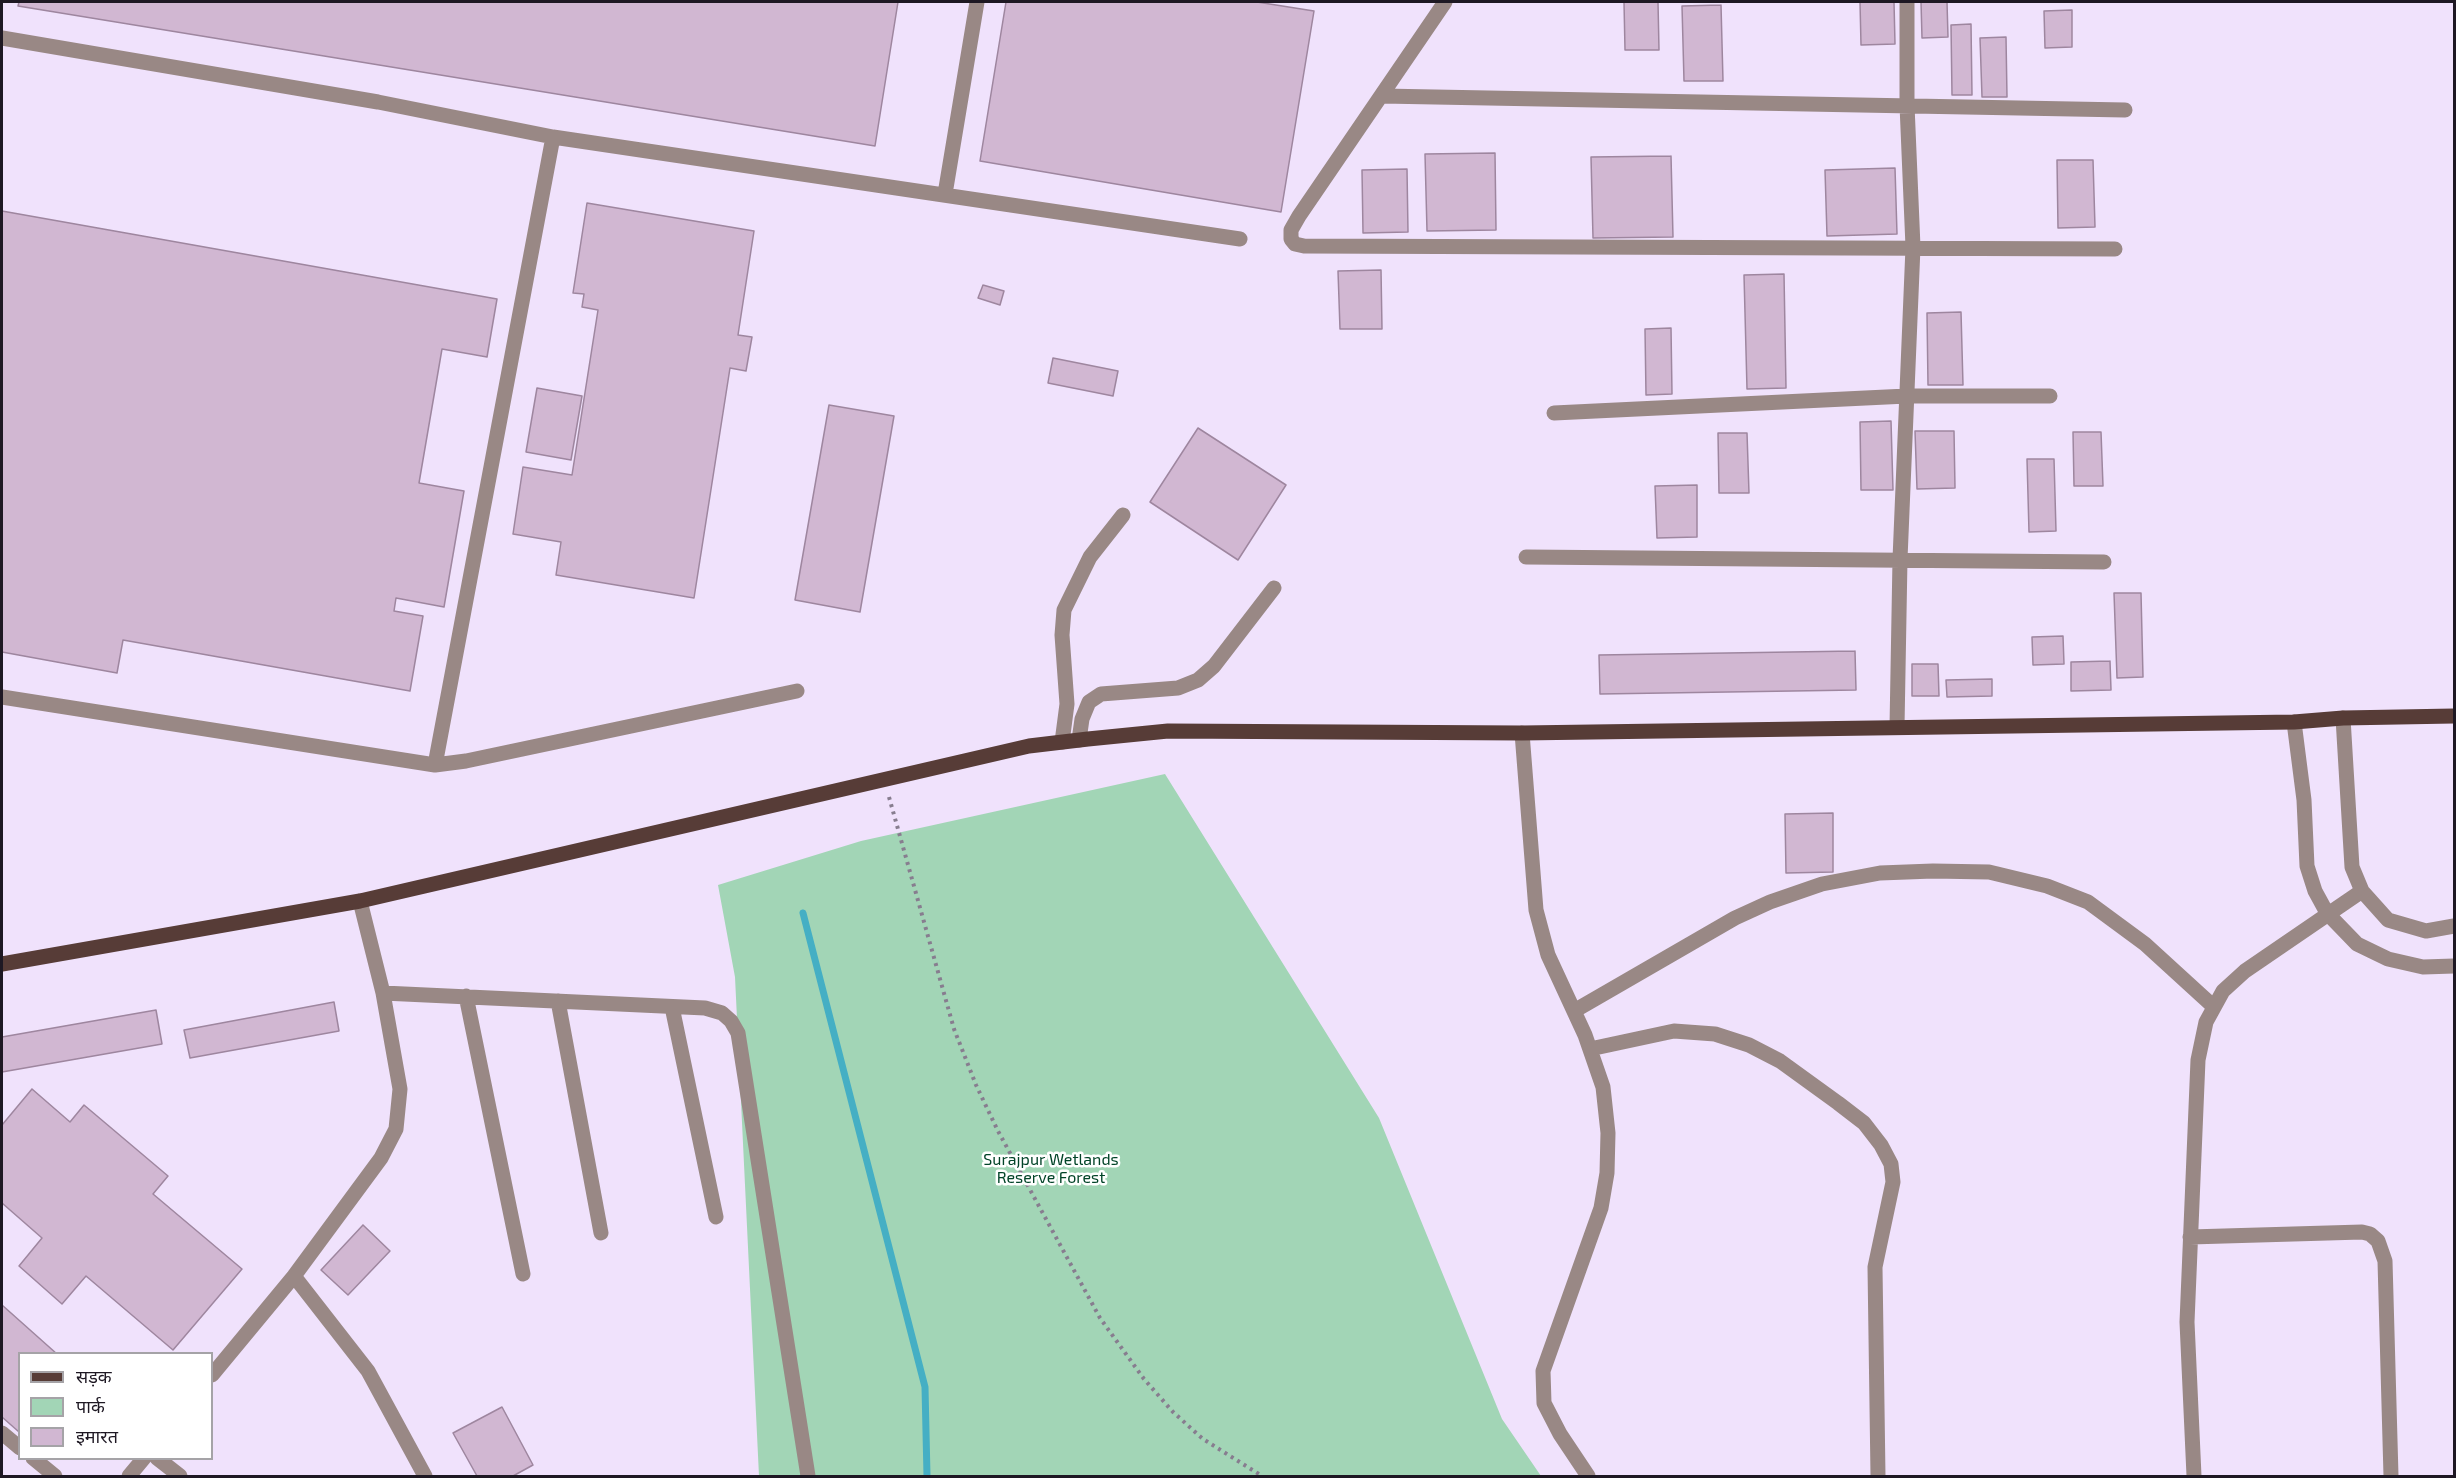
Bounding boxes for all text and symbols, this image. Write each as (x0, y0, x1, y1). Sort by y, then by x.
park label: Surajpur Wetlands Reserve Forest (983, 1150, 1119, 1188)
legend (18, 1352, 213, 1460)
text: सड़क (76, 1365, 112, 1387)
text: पार्क (76, 1395, 105, 1417)
text: इमारत (76, 1425, 118, 1447)

